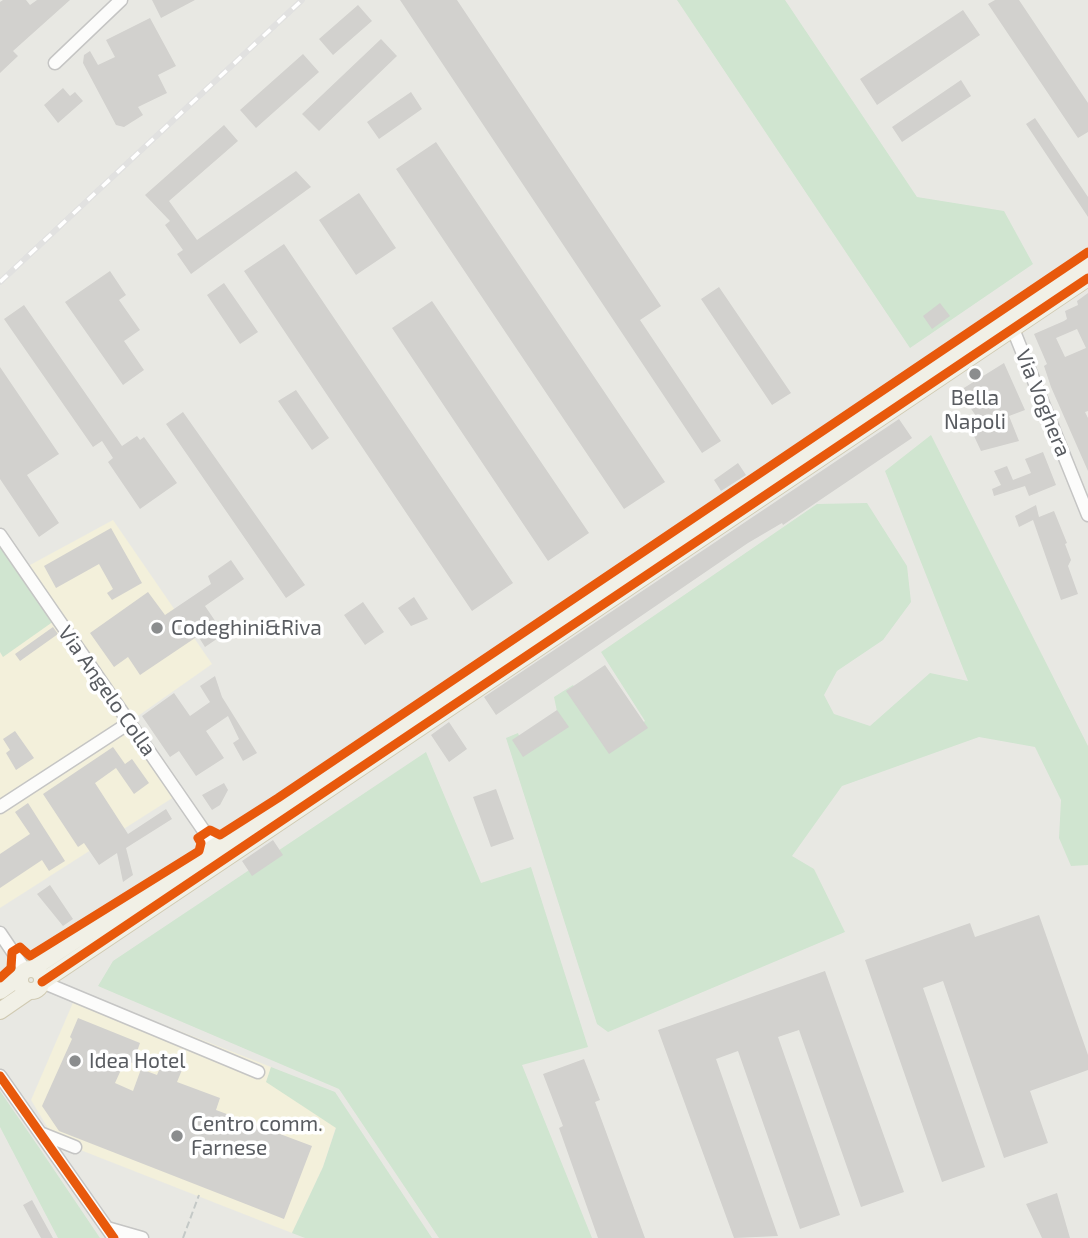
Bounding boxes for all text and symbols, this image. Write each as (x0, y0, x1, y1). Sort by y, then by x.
street label: Via Voghera (1010, 346, 1076, 460)
marker: Bella Napoli (967, 366, 983, 382)
place label: Bella Napoli (944, 385, 1006, 435)
place label: Codeghini&Riva (171, 615, 322, 641)
marker: Codeghini&Riva (149, 620, 165, 636)
street label: Via Angelo Colla (53, 621, 161, 761)
place label: Idea Hotel (89, 1048, 185, 1074)
marker: Idea Hotel (67, 1053, 83, 1069)
place label: Centro comm. Farnese (191, 1111, 323, 1161)
marker: Centro comm. Farnese (169, 1128, 185, 1144)

